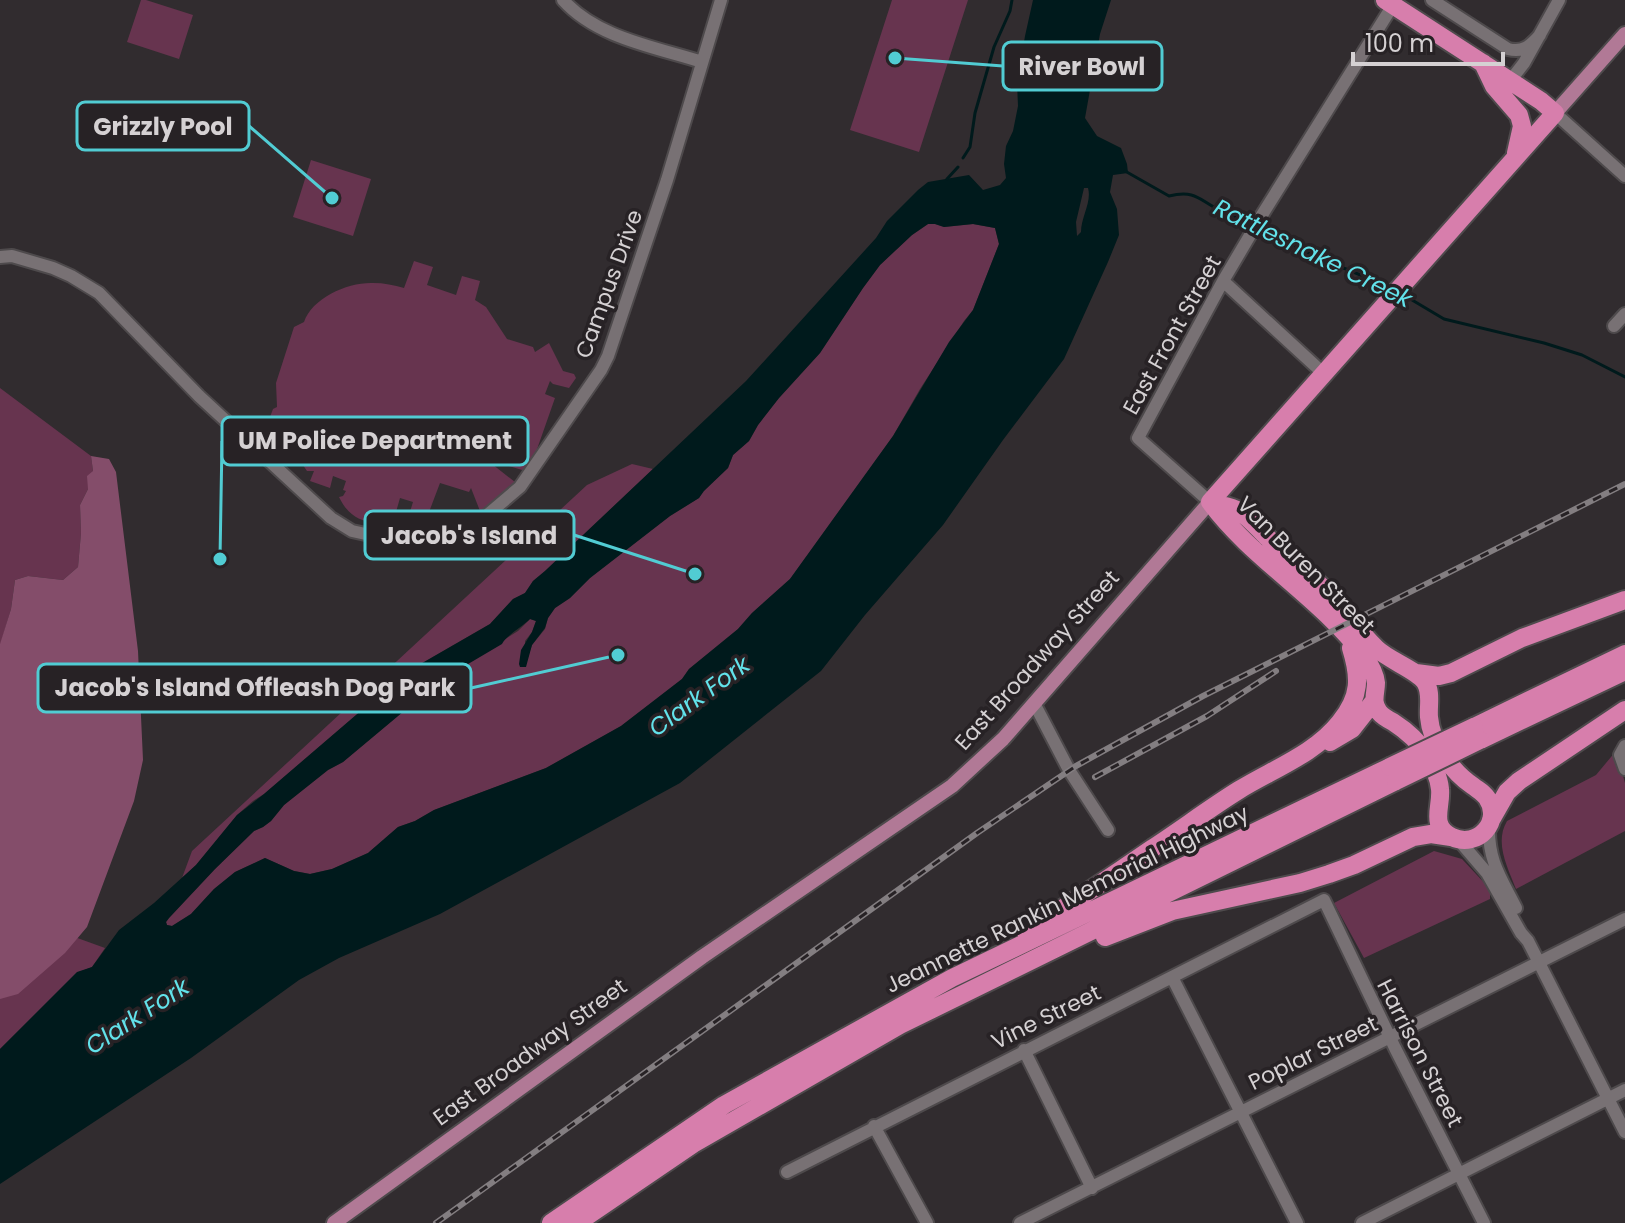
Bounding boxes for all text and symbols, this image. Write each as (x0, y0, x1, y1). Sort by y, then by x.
scale bar (1353, 16, 1503, 66)
text: 100 m (1365, 27, 1434, 60)
callout: River Bowl (1003, 42, 1162, 90)
text: River Bowl (1019, 50, 1145, 83)
callout: Grizzly Pool (77, 102, 249, 150)
text: Grizzly Pool (93, 110, 233, 143)
water label: Rattlesnake Creek (1208, 191, 1419, 316)
street label: Campus Drive (568, 205, 650, 363)
street label: East Front Street (1115, 250, 1229, 420)
callout: UM Police Department (222, 417, 528, 465)
text: UM Police Department (238, 424, 512, 457)
street label: Van Buren Street (1230, 489, 1382, 641)
callout: Jacob's Island (365, 511, 574, 559)
text: Jacob's Island (381, 519, 557, 552)
street label: East Broadway Street (948, 563, 1126, 757)
water label: Clark Fork (642, 647, 758, 744)
callout: Jacob's Island Offleash Dog Park (38, 664, 471, 712)
text: Jacob's Island Offleash Dog Park (55, 671, 456, 704)
street label: Jeannette Rankin Memorial Highway (880, 797, 1254, 1001)
water label: Clark Fork (79, 969, 197, 1062)
street label: East Broadway Street (427, 971, 633, 1133)
street label: Harrison Street (1369, 974, 1471, 1132)
street label: Vine Street (986, 977, 1106, 1057)
street label: Poplar Street (1243, 1008, 1383, 1098)

